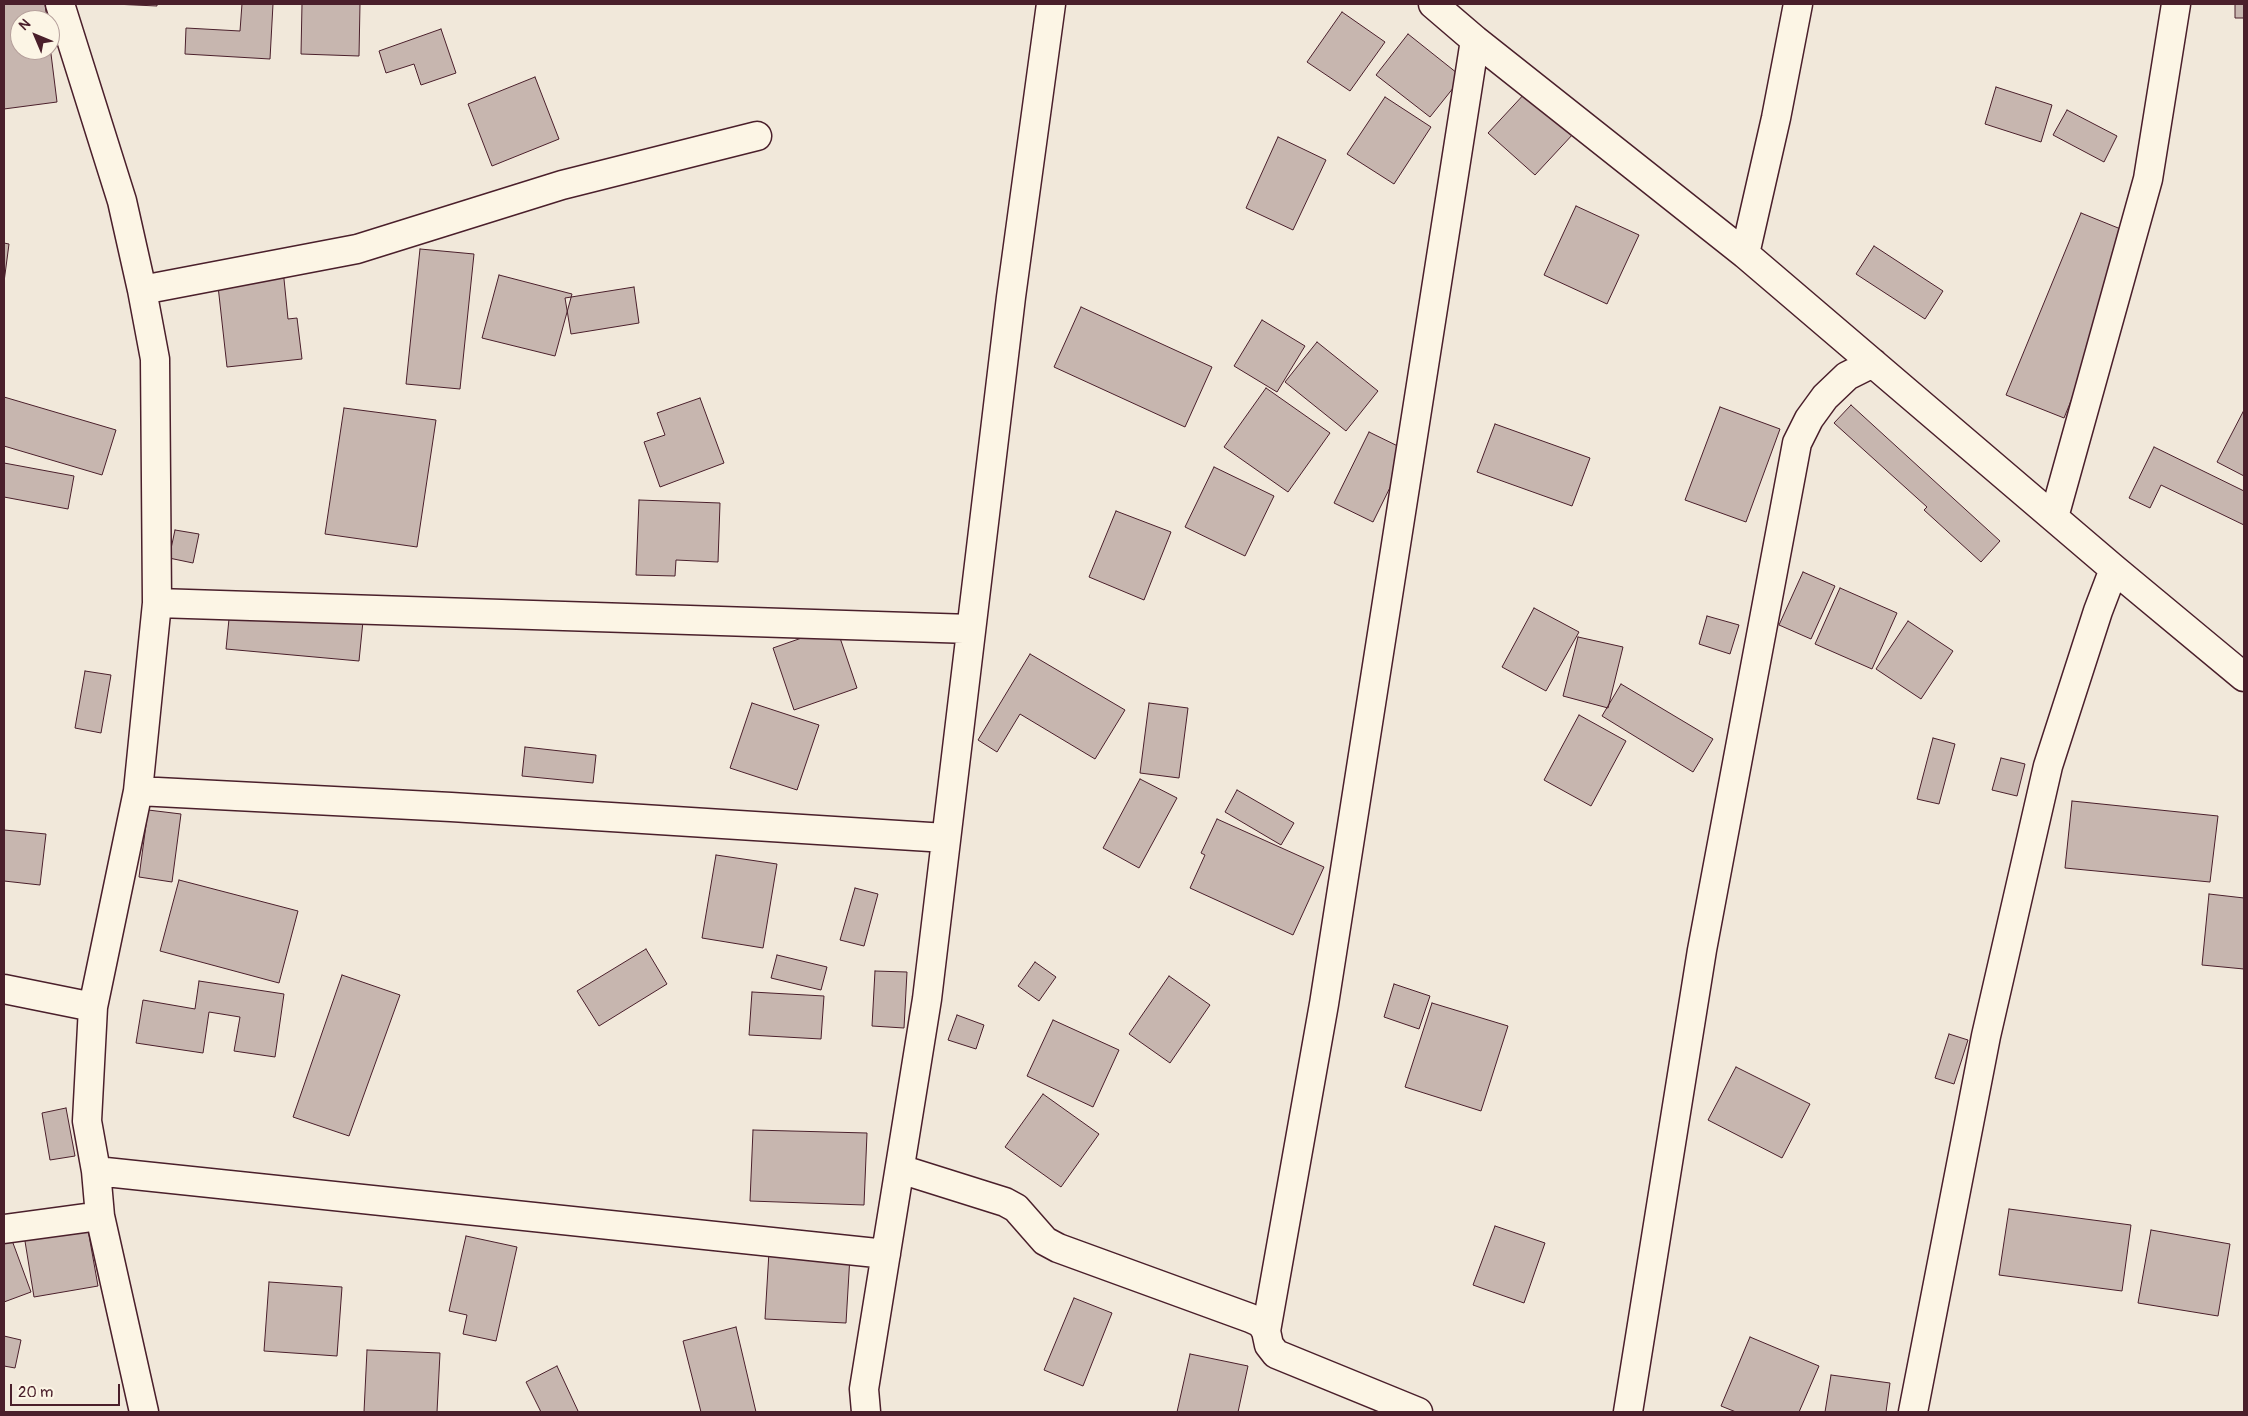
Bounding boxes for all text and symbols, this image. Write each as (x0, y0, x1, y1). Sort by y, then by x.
north arrow (10, 10, 60, 60)
text: N (15, 15, 34, 34)
scale bar (12, 1374, 122, 1406)
text: 20 m (18, 1383, 53, 1402)

